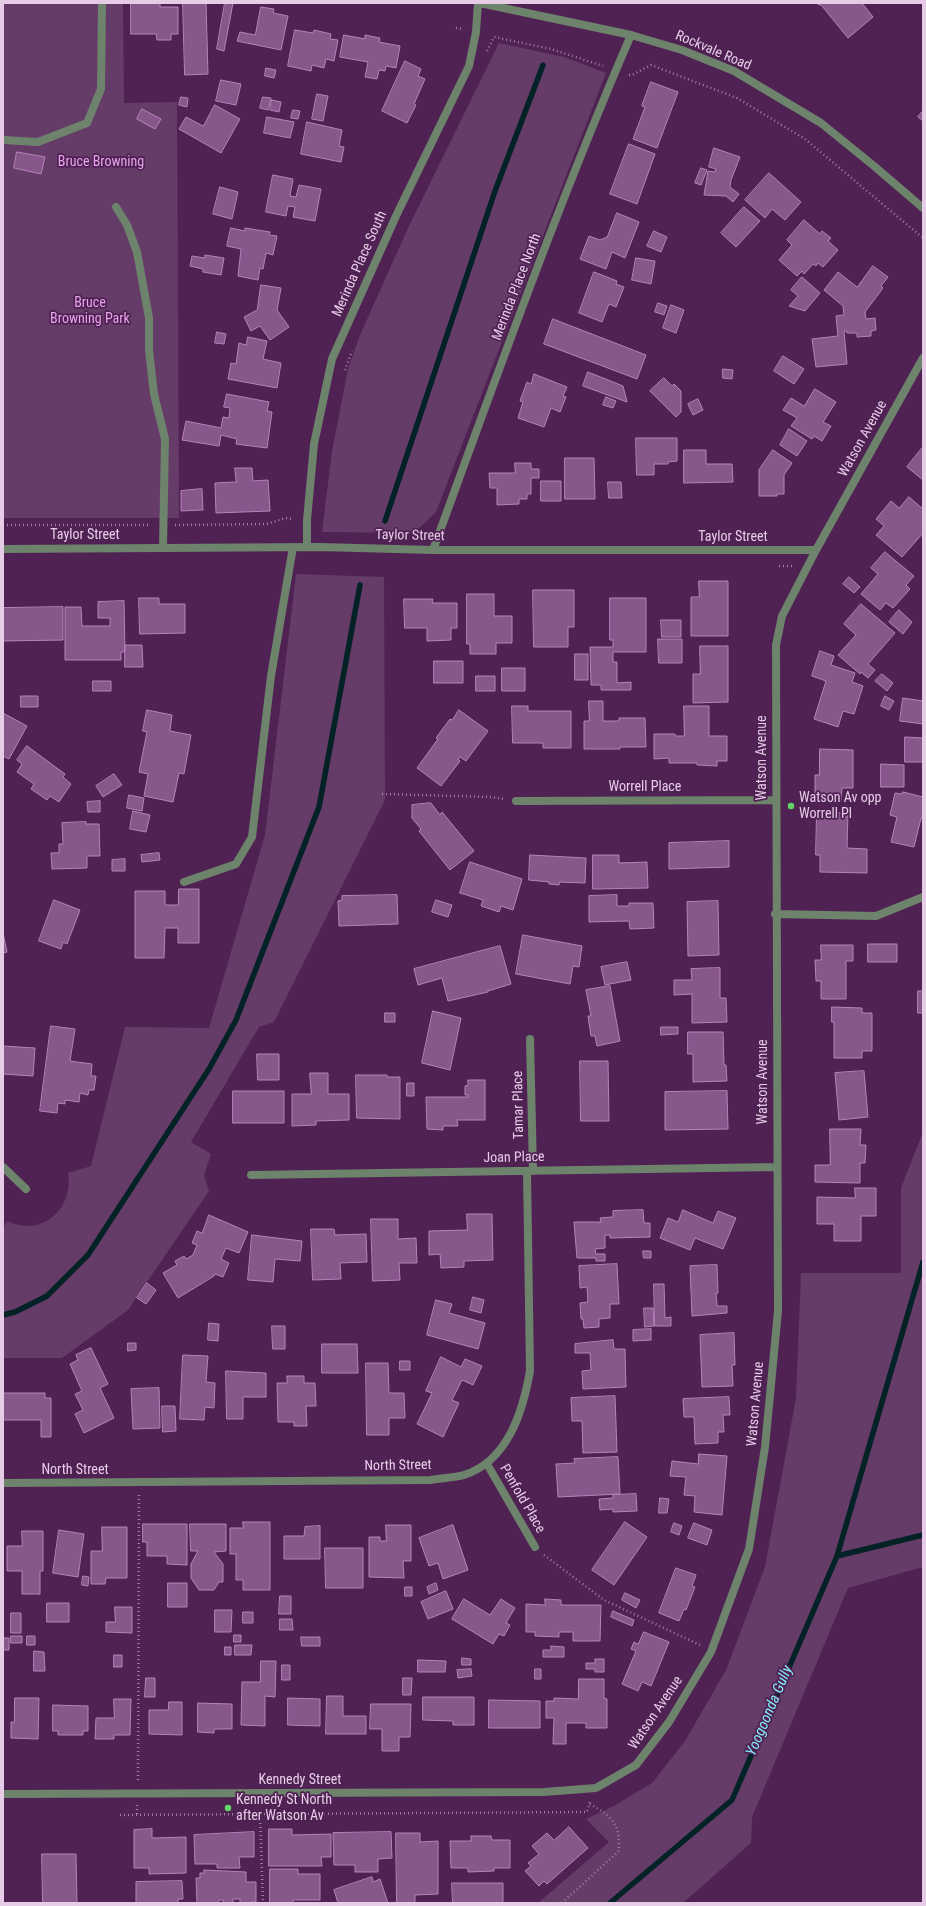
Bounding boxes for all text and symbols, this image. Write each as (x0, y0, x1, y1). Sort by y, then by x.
street label: Rockvale Road (672, 27, 754, 75)
park label: Bruce Browning (58, 154, 144, 170)
street label: Merinda Place South (329, 208, 391, 320)
street label: Merinda Place North (489, 231, 545, 343)
park label: Bruce Browning Park (50, 295, 130, 328)
street label: Watson Avenue (835, 398, 891, 480)
street label: Taylor Street (50, 527, 120, 543)
street label: Taylor Street (375, 527, 445, 545)
street label: Taylor Street (698, 529, 768, 545)
street label: Watson Avenue (754, 716, 770, 800)
street label: Worrell Place (609, 779, 681, 795)
place label: Watson Av opp Worrell Pl (799, 790, 881, 822)
marker: Watson Av opp Worrell Pl (786, 801, 796, 811)
street label: Watson Avenue (755, 1040, 771, 1124)
street label: Tamar Place (510, 1071, 528, 1139)
street label: Joan Place (483, 1149, 545, 1167)
street label: Watson Avenue (744, 1361, 768, 1447)
street label: North Street (364, 1457, 432, 1475)
street label: North Street (41, 1462, 109, 1478)
street label: Penfold Place (496, 1462, 548, 1536)
water label: Yoogoonda Gully (743, 1663, 797, 1759)
street label: Watson Avenue (625, 1673, 687, 1753)
street label: Kennedy Street (259, 1772, 341, 1788)
place label: Kennedy St North after Watson Av (236, 1792, 332, 1824)
marker: Kennedy St North after Watson Av (223, 1803, 233, 1813)

